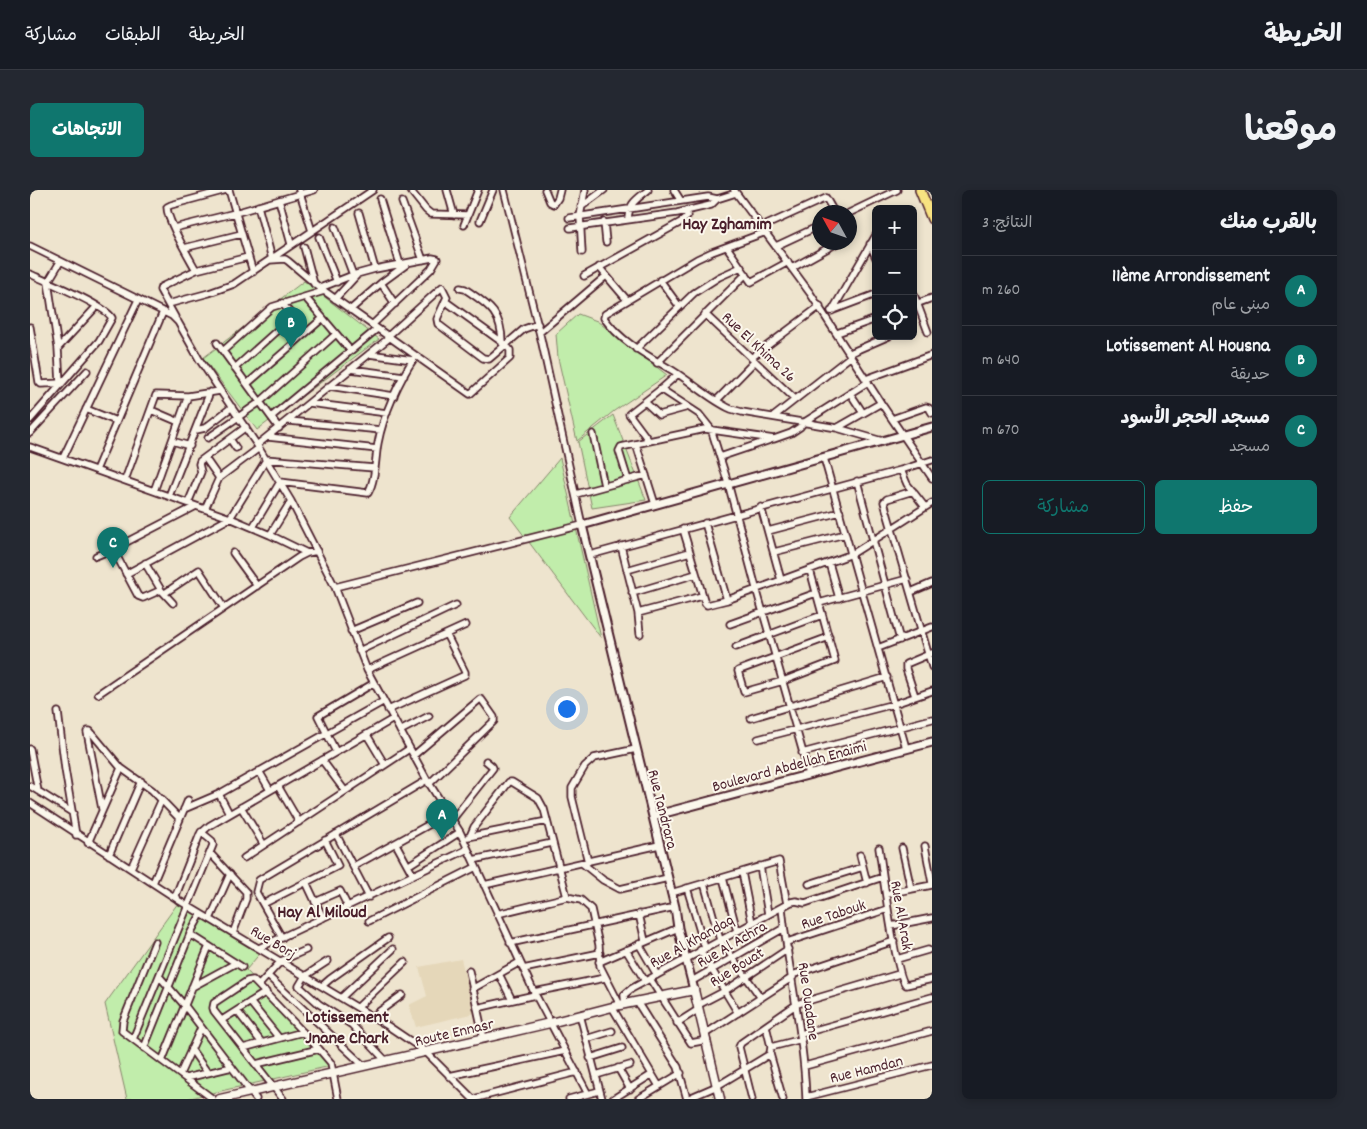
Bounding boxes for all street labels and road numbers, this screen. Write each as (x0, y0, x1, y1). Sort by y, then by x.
street label: Rue El Khima 26 (716, 307, 801, 389)
street label: Boulevard Abdellah Enaimi (710, 736, 870, 799)
street label: Rue Tandrara (641, 767, 683, 852)
street label: Rue Al Arak (883, 879, 918, 952)
street label: Rue Tabouk (798, 894, 869, 937)
street label: Rue Al Khandaq (646, 909, 739, 975)
street label: Rue Al Achra (693, 916, 772, 975)
street label: Rue Borj (245, 920, 300, 966)
street label: Rue Bouat (706, 942, 769, 994)
street label: Rue Ouadane (791, 961, 824, 1042)
street label: Route Ennasr (413, 1013, 496, 1054)
street label: Rue Hamdan (828, 1050, 906, 1091)

